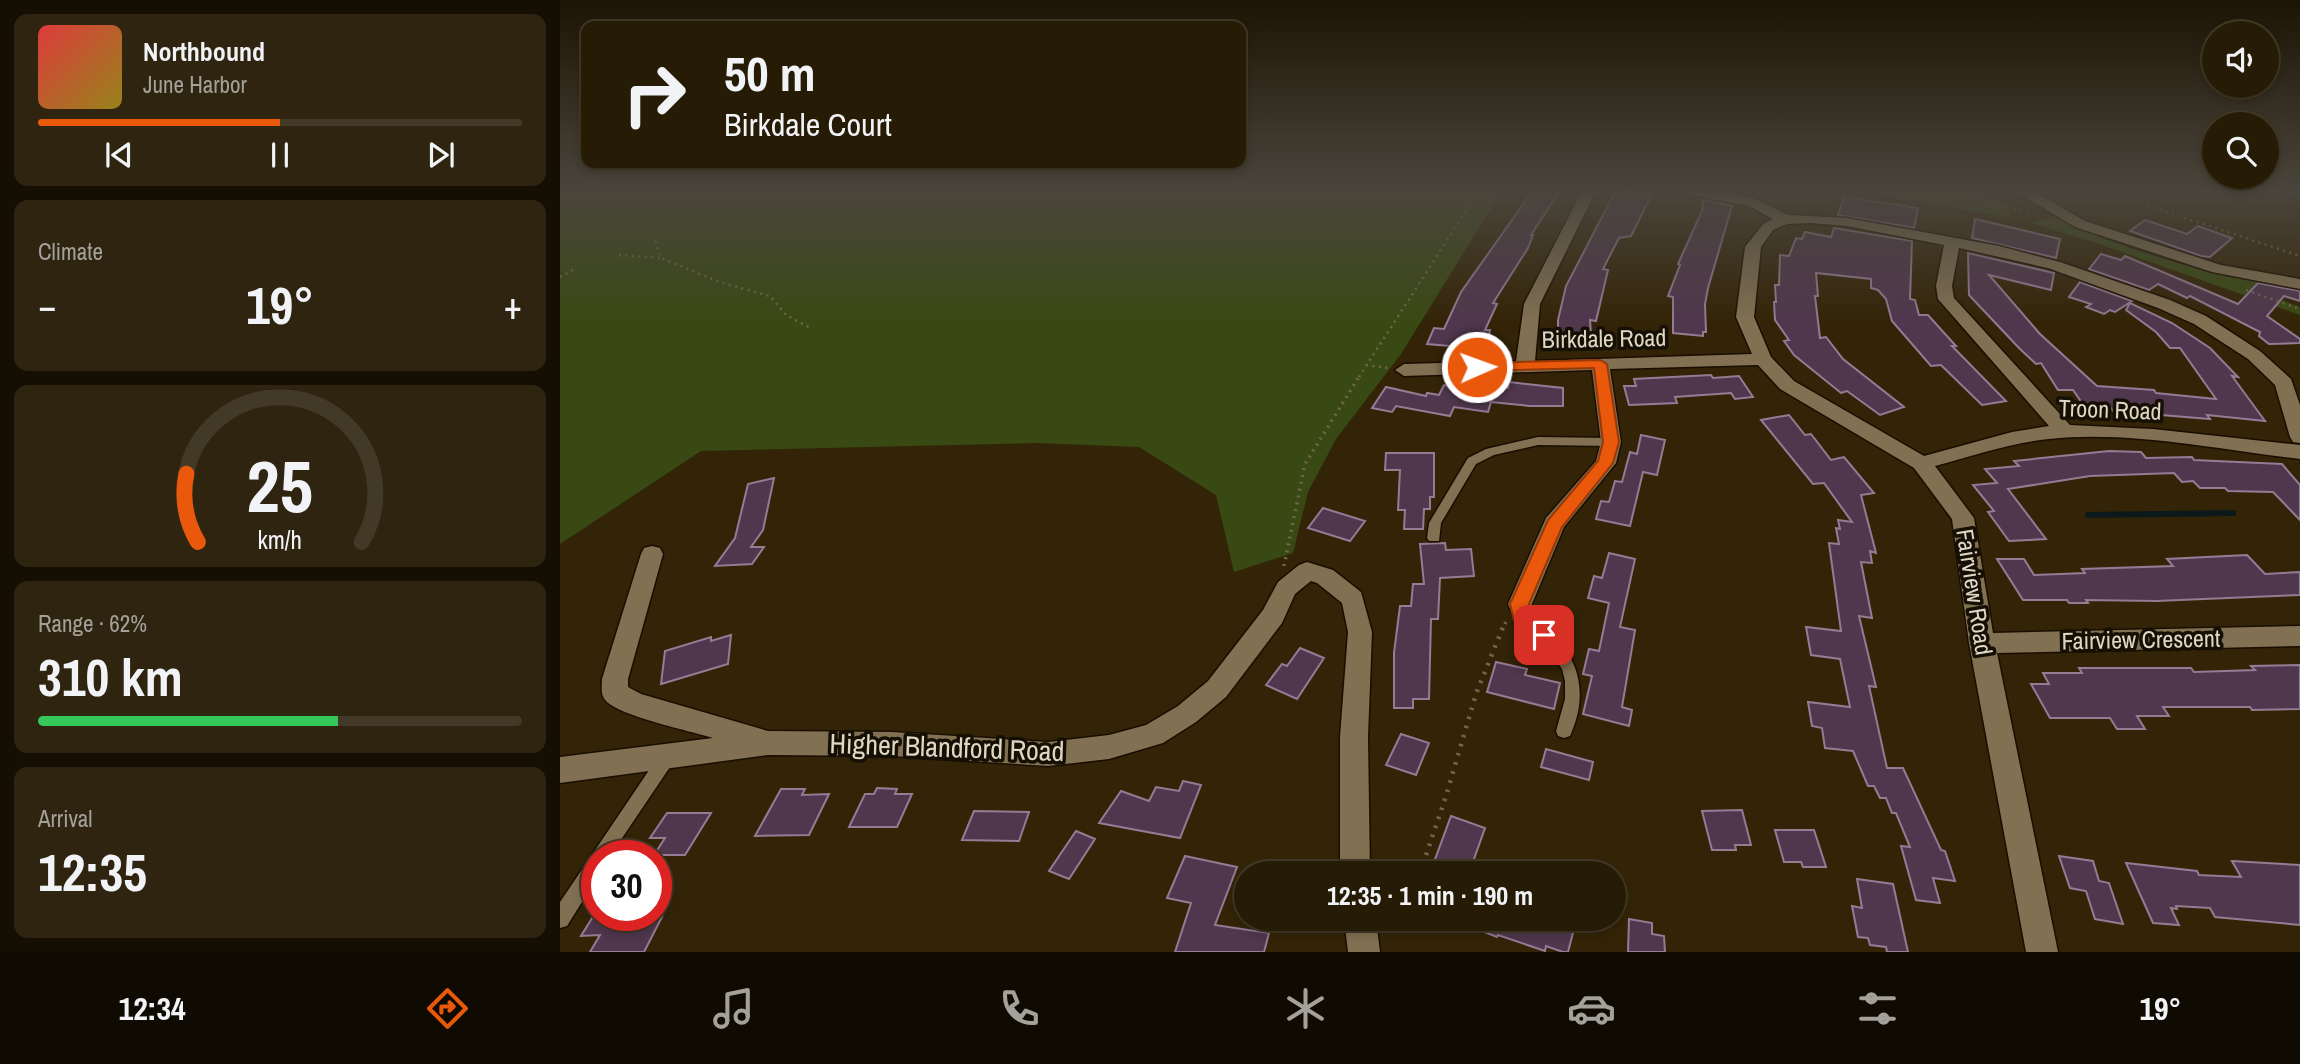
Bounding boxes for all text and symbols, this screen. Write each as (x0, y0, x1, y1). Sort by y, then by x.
map controls (2202, 21, 2279, 189)
button: sound (2202, 21, 2279, 98)
text: Northbound (143, 34, 265, 69)
text: 50 m (724, 40, 816, 106)
icon: right (609, 49, 700, 140)
text: June Harbor (143, 69, 247, 100)
text: Birkdale Court (724, 103, 892, 146)
button: search (2202, 112, 2279, 189)
icon: previous (100, 136, 138, 174)
icon: pause (261, 136, 299, 174)
icon: next (422, 136, 460, 174)
text: Climate (38, 236, 103, 267)
text: 19° (246, 270, 314, 340)
text: − (38, 280, 56, 331)
text: + (504, 280, 522, 331)
street label: Birkdale Road (1541, 321, 1667, 355)
position arrow (1440, 330, 1514, 404)
street label: Troon Road (2058, 391, 2162, 427)
text: 25 (247, 437, 313, 535)
text: km/h (258, 523, 302, 557)
street label: Fairview Road (1949, 527, 2001, 657)
pin (1514, 605, 1574, 665)
text: Range · 62% (38, 608, 147, 639)
icon: arrive (1525, 616, 1563, 654)
street label: Fairview Crescent (2061, 622, 2221, 656)
text: 310 km (38, 642, 183, 712)
street label: Higher Blandford Road (829, 724, 1065, 770)
text: Arrival (38, 803, 93, 834)
text: 12:35 (38, 837, 147, 907)
speed limit sign: 30 (581, 840, 672, 931)
text: 12:35 · 1 min · 190 m (1327, 878, 1533, 913)
icon: directions (423, 984, 472, 1033)
icon: music (709, 984, 758, 1033)
icon: phone (995, 984, 1044, 1033)
icon: climate (1281, 984, 1330, 1033)
icon: car (1567, 984, 1616, 1033)
icon: filters (1853, 984, 1902, 1033)
text: 12:34 (119, 987, 186, 1030)
text: 19° (2139, 987, 2181, 1030)

